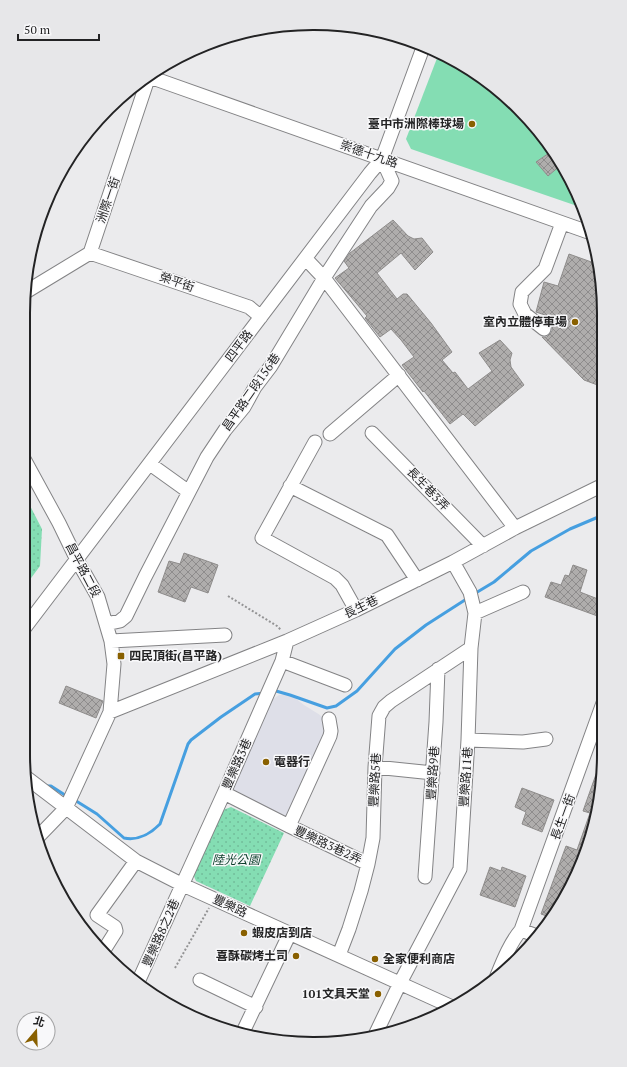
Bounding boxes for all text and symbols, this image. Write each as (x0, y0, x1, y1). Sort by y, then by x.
scale bar (18, 16, 99, 42)
text: 50 m (24, 22, 51, 37)
place label: 臺中市洲際棒球場 (368, 116, 464, 131)
marker: 臺中市洲際棒球場 (467, 119, 477, 129)
street label: 崇德十九路 (338, 137, 400, 170)
street label: 洲際一街 (93, 175, 122, 225)
street label: 榮平街 (158, 269, 197, 294)
place label: 室內立體停車場 (483, 314, 567, 329)
marker: 室內立體停車場 (570, 317, 580, 327)
street label: 四平路 (222, 327, 255, 365)
street label: 昌平路二段156巷 (218, 350, 283, 433)
street label: 長生巷3弄 (404, 464, 453, 513)
street label: 昌平路二段 (63, 540, 104, 600)
street label: 長生巷 (341, 592, 380, 621)
place label: 四民頂街(昌平路) (129, 648, 222, 663)
marker: 四民頂街(昌平路) (116, 651, 126, 661)
street label: 豐樂路3巷 (219, 736, 254, 792)
street label: 豐樂路9巷 (423, 745, 442, 801)
street label: 豐樂路11巷 (456, 746, 475, 808)
street label: 豐樂路5巷 (366, 752, 383, 808)
place label: 電器行 (274, 754, 310, 769)
marker: 電器行 (261, 757, 271, 767)
street label: 長生一街 (547, 792, 578, 842)
street label: 豐樂路3巷2弄 (292, 822, 364, 867)
park label: 陸光公園 (212, 852, 262, 867)
street label: 豐樂路 (211, 891, 250, 920)
street label: 豐樂路8之2巷 (139, 896, 182, 969)
place label: 蝦皮店到店 (252, 925, 312, 940)
marker: 蝦皮店到店 (239, 928, 249, 938)
place label: 喜酥碳烤土司 (216, 948, 288, 963)
marker: 喜酥碳烤土司 (291, 951, 301, 961)
place label: 全家便利商店 (383, 951, 455, 966)
marker: 全家便利商店 (370, 954, 380, 964)
place label: 101文具天堂 (302, 986, 370, 1001)
marker: 101文具天堂 (373, 989, 383, 999)
north arrow (16, 1011, 56, 1051)
text: 北 (32, 1013, 47, 1030)

